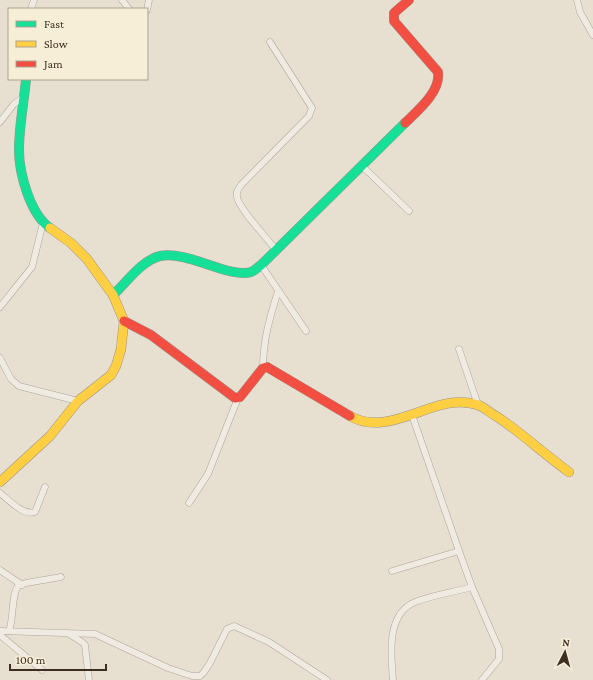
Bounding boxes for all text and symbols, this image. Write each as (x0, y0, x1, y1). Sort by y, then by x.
legend (8, 8, 148, 80)
text: Fast (44, 17, 65, 31)
text: Slow (44, 37, 68, 51)
text: Jam (43, 57, 63, 71)
north arrow (545, 632, 585, 672)
text: N (562, 636, 571, 648)
scale bar (10, 646, 106, 672)
text: 100 m (16, 653, 46, 667)

